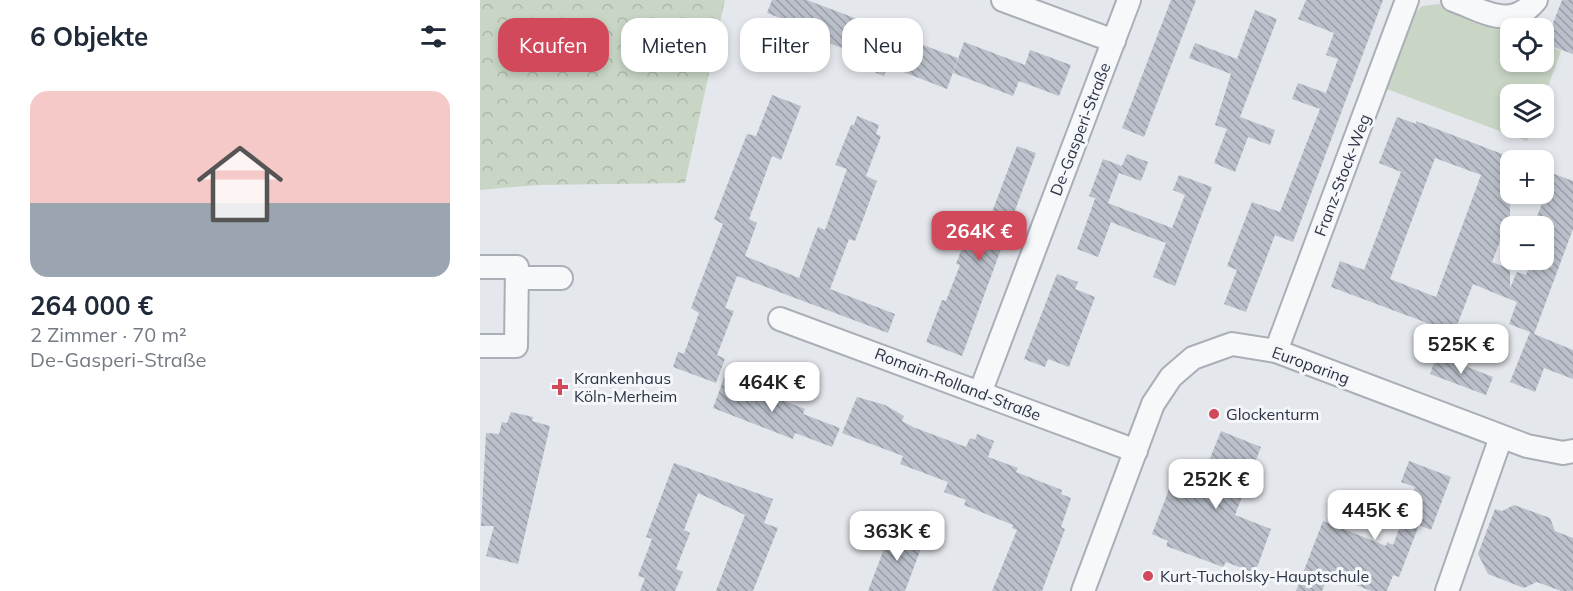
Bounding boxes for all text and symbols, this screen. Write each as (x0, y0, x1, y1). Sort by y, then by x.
chip: Kaufen (498, 18, 609, 72)
chip: Mieten (621, 18, 728, 72)
chip: Filter (740, 18, 830, 72)
chip: Neu (842, 18, 923, 72)
map controls (1500, 18, 1554, 270)
button: locate (1500, 18, 1554, 72)
text: 6 Objekte (30, 20, 148, 53)
icon: filters (417, 20, 450, 53)
street label: De-Gasperi-Straße (1045, 60, 1115, 198)
button: layers (1500, 84, 1554, 138)
street label: Franz-Stock-Weg (1309, 111, 1375, 239)
icon: home (186, 130, 294, 238)
button: + (1500, 150, 1554, 204)
pin: 264K € (930, 211, 1028, 262)
button: − (1500, 216, 1554, 270)
text: 264K € (946, 218, 1012, 243)
text: 264 000 € (30, 289, 153, 322)
text: 2 Zimmer · 70 m² (30, 322, 187, 347)
pin: 525K € (1412, 324, 1510, 375)
text: 525K € (1428, 331, 1494, 356)
street label: Europaring (1269, 342, 1353, 388)
street label: Romain-Rolland-Straße (872, 343, 1044, 425)
text: De-Gasperi-Straße (30, 347, 206, 372)
pin: 464K € (723, 362, 821, 413)
place label: Krankenhaus Köln-Merheim (574, 368, 677, 406)
text: 464K € (739, 369, 805, 394)
marker: Krankenhaus Köln-Merheim (551, 378, 569, 396)
place label: Glockenturm (1226, 404, 1319, 424)
marker: Glockenturm (1207, 407, 1221, 421)
pin: 252K € (1167, 459, 1265, 510)
text: 252K € (1183, 466, 1249, 491)
pin: 445K € (1326, 490, 1424, 541)
text: 445K € (1342, 497, 1408, 522)
pin: 363K € (848, 511, 946, 562)
text: 363K € (864, 518, 930, 543)
place label: Kurt-Tucholsky-Hauptschule (1160, 566, 1369, 586)
marker: Kurt-Tucholsky-Hauptschule (1141, 569, 1155, 583)

